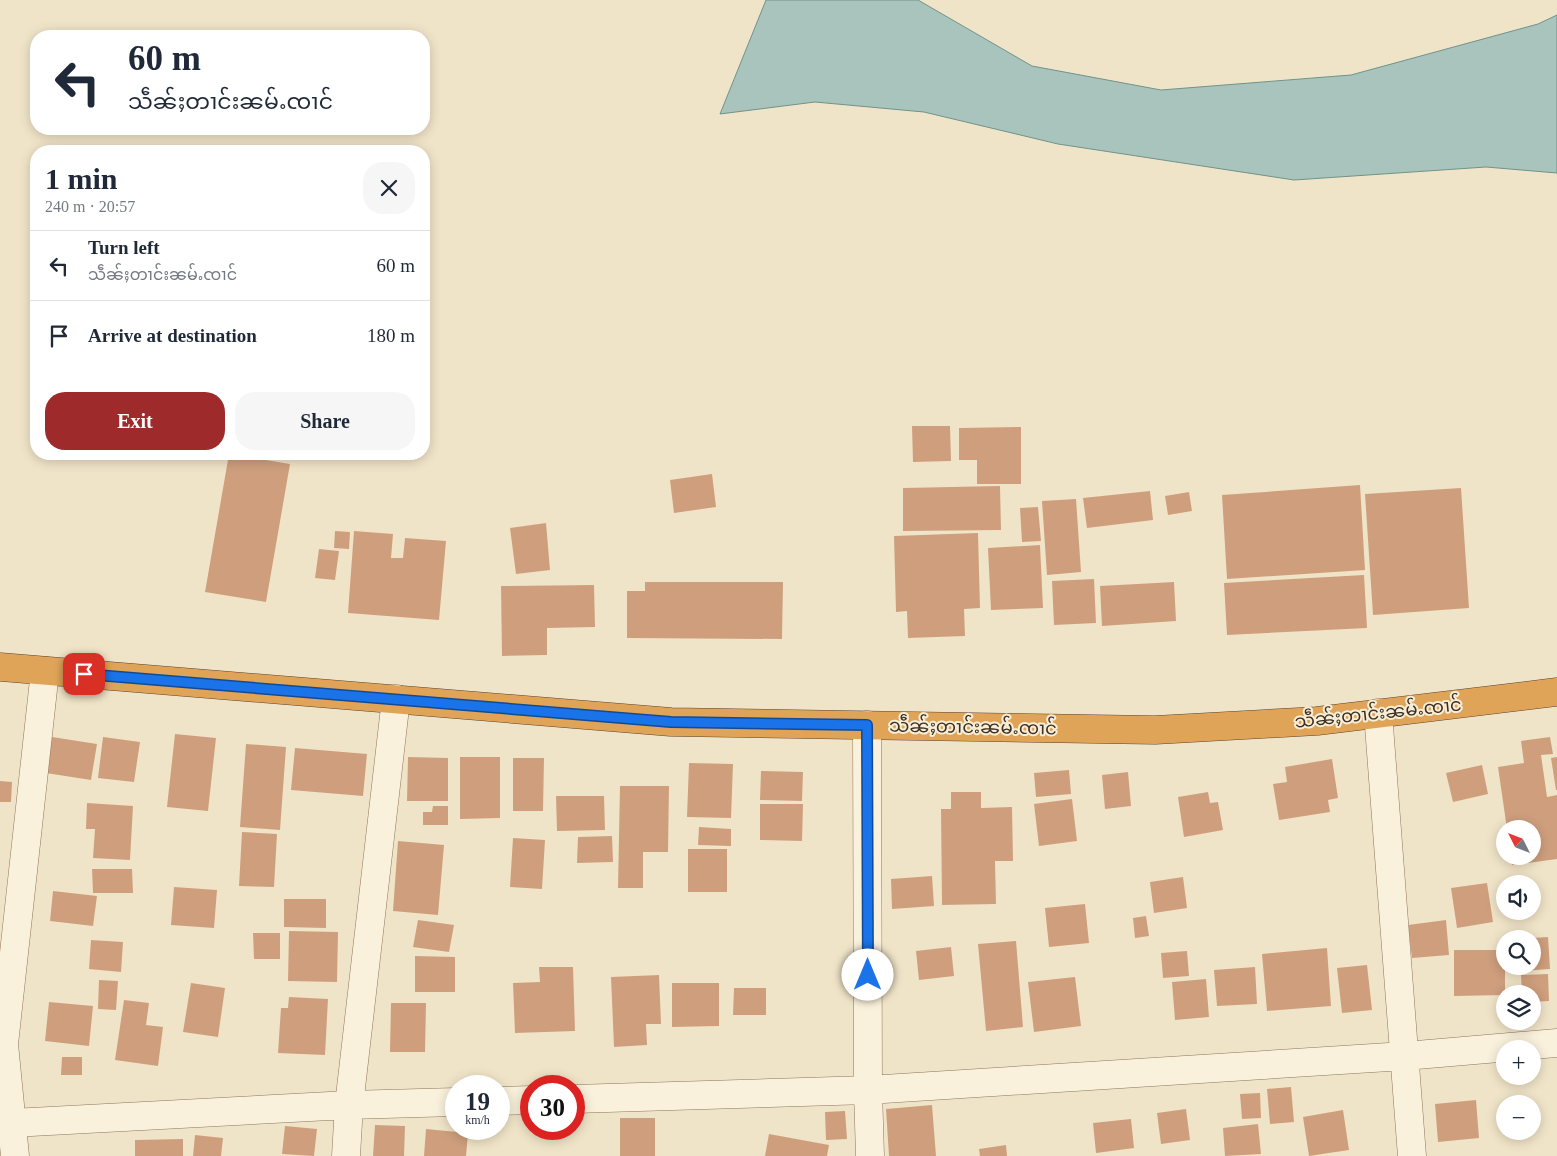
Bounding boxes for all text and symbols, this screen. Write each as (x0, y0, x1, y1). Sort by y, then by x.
text: 60 m (128, 39, 201, 78)
icon: left (45, 50, 110, 115)
text: သဵၼ်ႈတၢင်းၼမ်ႉၸၢင် (128, 89, 333, 114)
text: 1 min (45, 162, 118, 195)
button: close (363, 162, 415, 214)
text: 240 m · 20:57 (45, 198, 135, 215)
text: Turn left (88, 237, 160, 258)
icon: left (45, 252, 73, 280)
text: 60 m (376, 255, 415, 276)
text: သဵၼ်ႈတၢင်းၼမ်ႉၸၢင် (88, 266, 237, 283)
icon: arrive (45, 322, 73, 350)
text: Arrive at destination (88, 325, 257, 346)
text: 180 m (367, 325, 415, 346)
button: Exit (45, 392, 225, 450)
button: Share (235, 392, 415, 450)
pin (63, 653, 105, 695)
icon: arrive (70, 660, 98, 688)
street label: သဵၼ်ႈတၢင်းၼမ်ႉၸၢင် (1293, 690, 1462, 732)
street label: သဵၼ်ႈတၢင်းၼမ်ႉၸၢင် (889, 712, 1057, 738)
north arrow (1496, 820, 1541, 865)
map controls (1496, 820, 1541, 1140)
button: sound (1496, 875, 1541, 920)
button: search (1496, 930, 1541, 975)
position arrow (841, 948, 893, 1000)
button: layers (1496, 985, 1541, 1030)
button: + (1496, 1040, 1541, 1085)
speed limit sign: 30 (520, 1075, 585, 1140)
text: 19 (465, 1088, 490, 1115)
button: − (1496, 1095, 1541, 1140)
text: km/h (465, 1113, 490, 1127)

